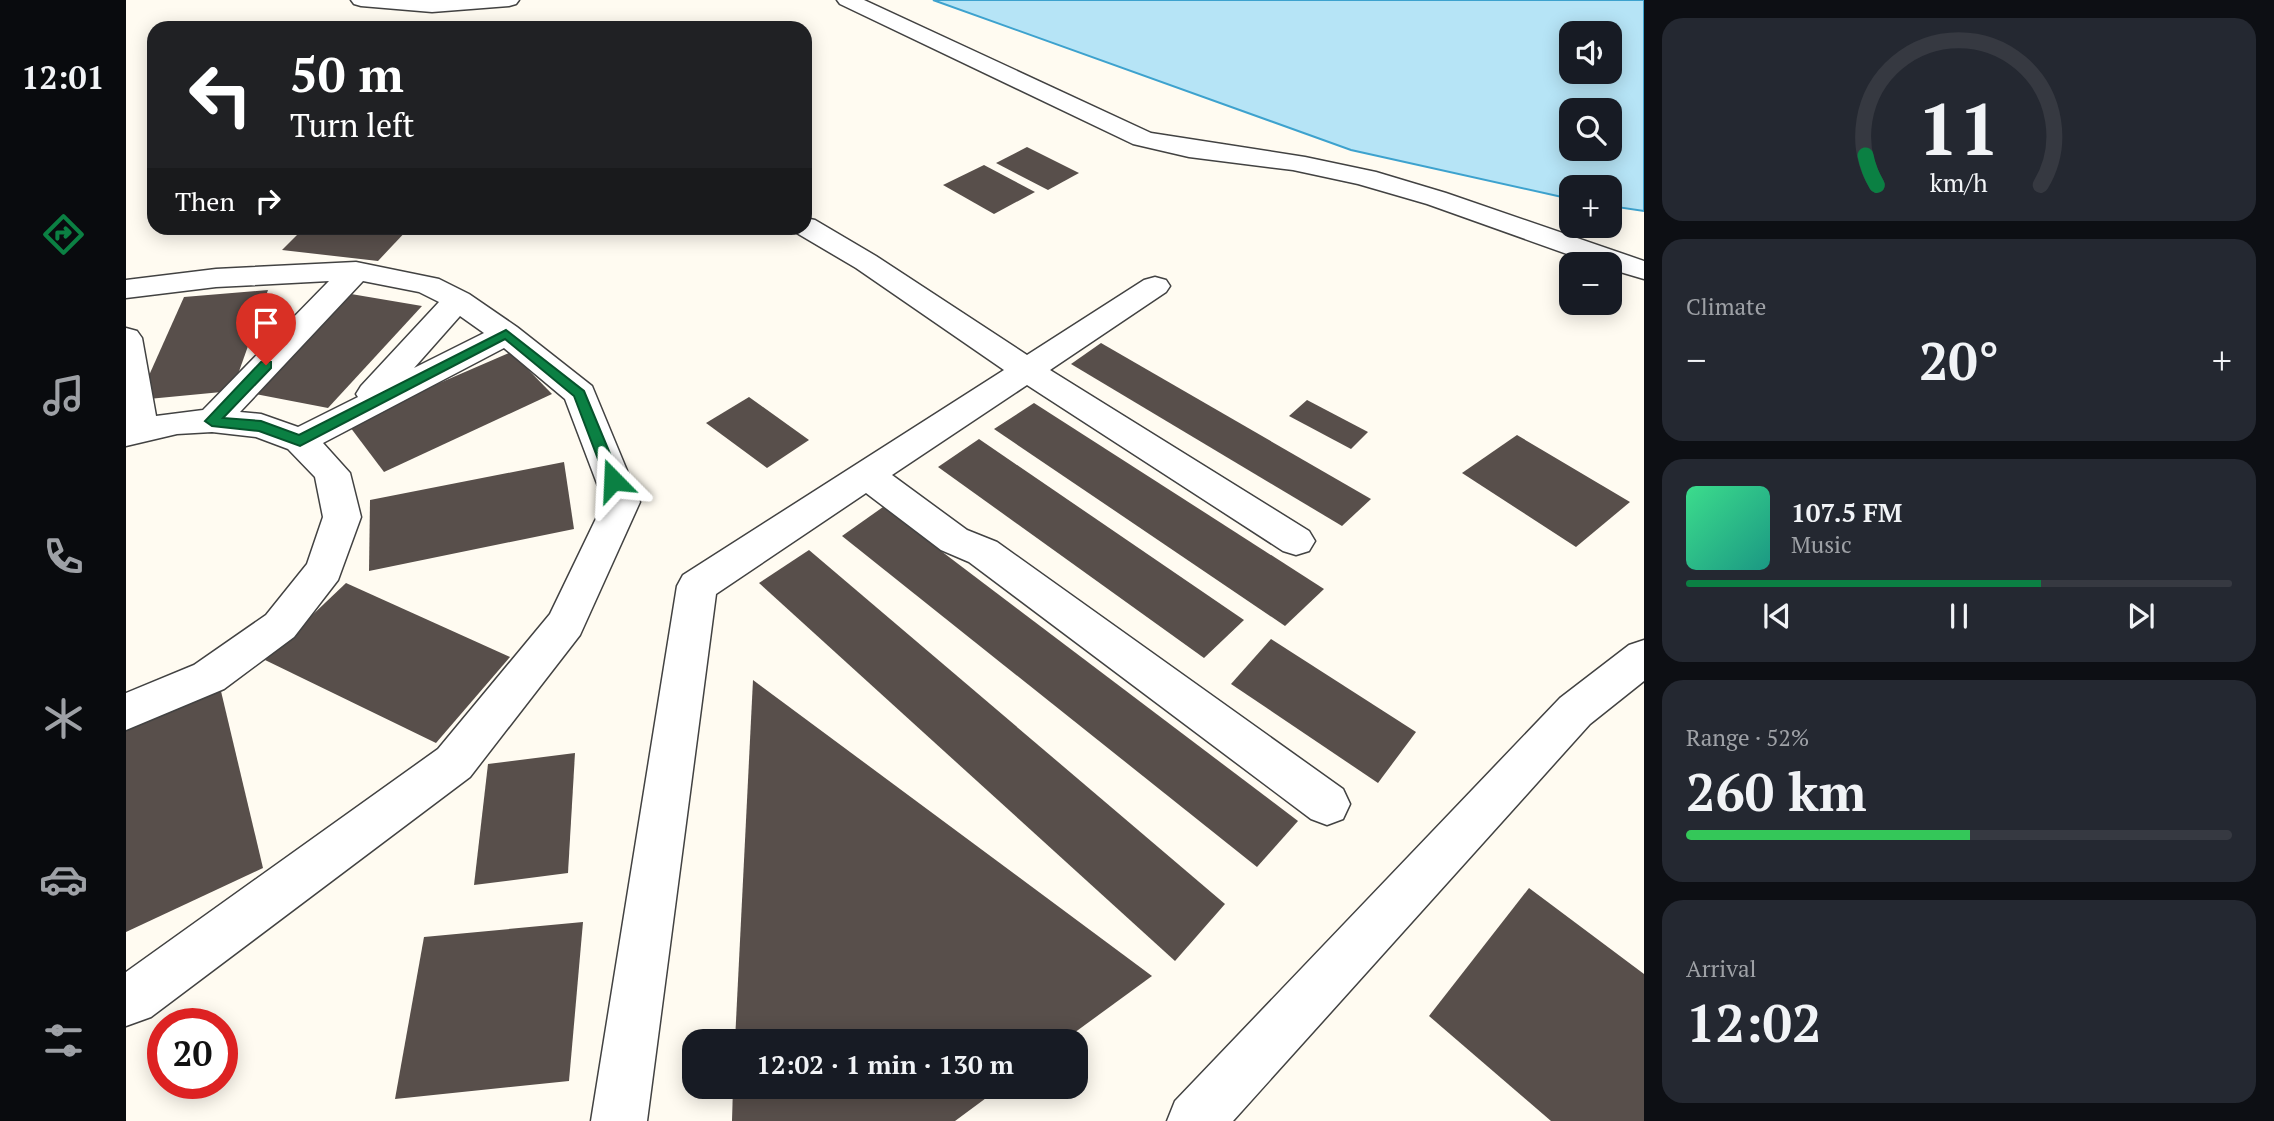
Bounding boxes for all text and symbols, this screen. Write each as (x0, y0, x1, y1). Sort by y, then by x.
map controls (1559, 21, 1622, 315)
button: sound (1559, 21, 1622, 84)
text: 50 m (290, 41, 404, 106)
icon: left (175, 49, 266, 140)
text: 12:01 (21, 56, 105, 98)
text: 11 (1918, 80, 2000, 177)
button: search (1559, 98, 1622, 161)
text: Turn left (290, 104, 414, 146)
text: km/h (1930, 166, 1988, 199)
button: + (1559, 175, 1622, 238)
icon: right (249, 182, 287, 220)
text: Then (175, 184, 235, 218)
icon: directions (39, 210, 88, 259)
button: − (1559, 252, 1622, 315)
text: Climate (1686, 291, 1766, 322)
pin (236, 293, 296, 365)
icon: arrive (247, 304, 285, 342)
text: 20° (1919, 326, 1999, 395)
text: − (1686, 335, 1706, 385)
text: + (2212, 335, 2232, 385)
icon: music (39, 371, 88, 420)
position arrow (576, 443, 650, 517)
text: 107.5 FM (1791, 495, 1902, 529)
text: Music (1791, 529, 1852, 560)
icon: phone (39, 532, 88, 581)
icon: previous (1758, 597, 1796, 635)
icon: pause (1940, 597, 1978, 635)
icon: next (2122, 597, 2160, 635)
icon: climate (39, 694, 88, 743)
text: Range · 52% (1686, 722, 1809, 753)
text: 260 km (1686, 757, 1867, 826)
icon: car (39, 855, 88, 904)
text: Arrival (1686, 953, 1757, 984)
text: 12:02 (1686, 988, 1821, 1057)
speed limit sign: 20 (147, 1008, 238, 1099)
icon: filters (39, 1016, 88, 1065)
text: 12:02 · 1 min · 130 m (756, 1047, 1014, 1081)

